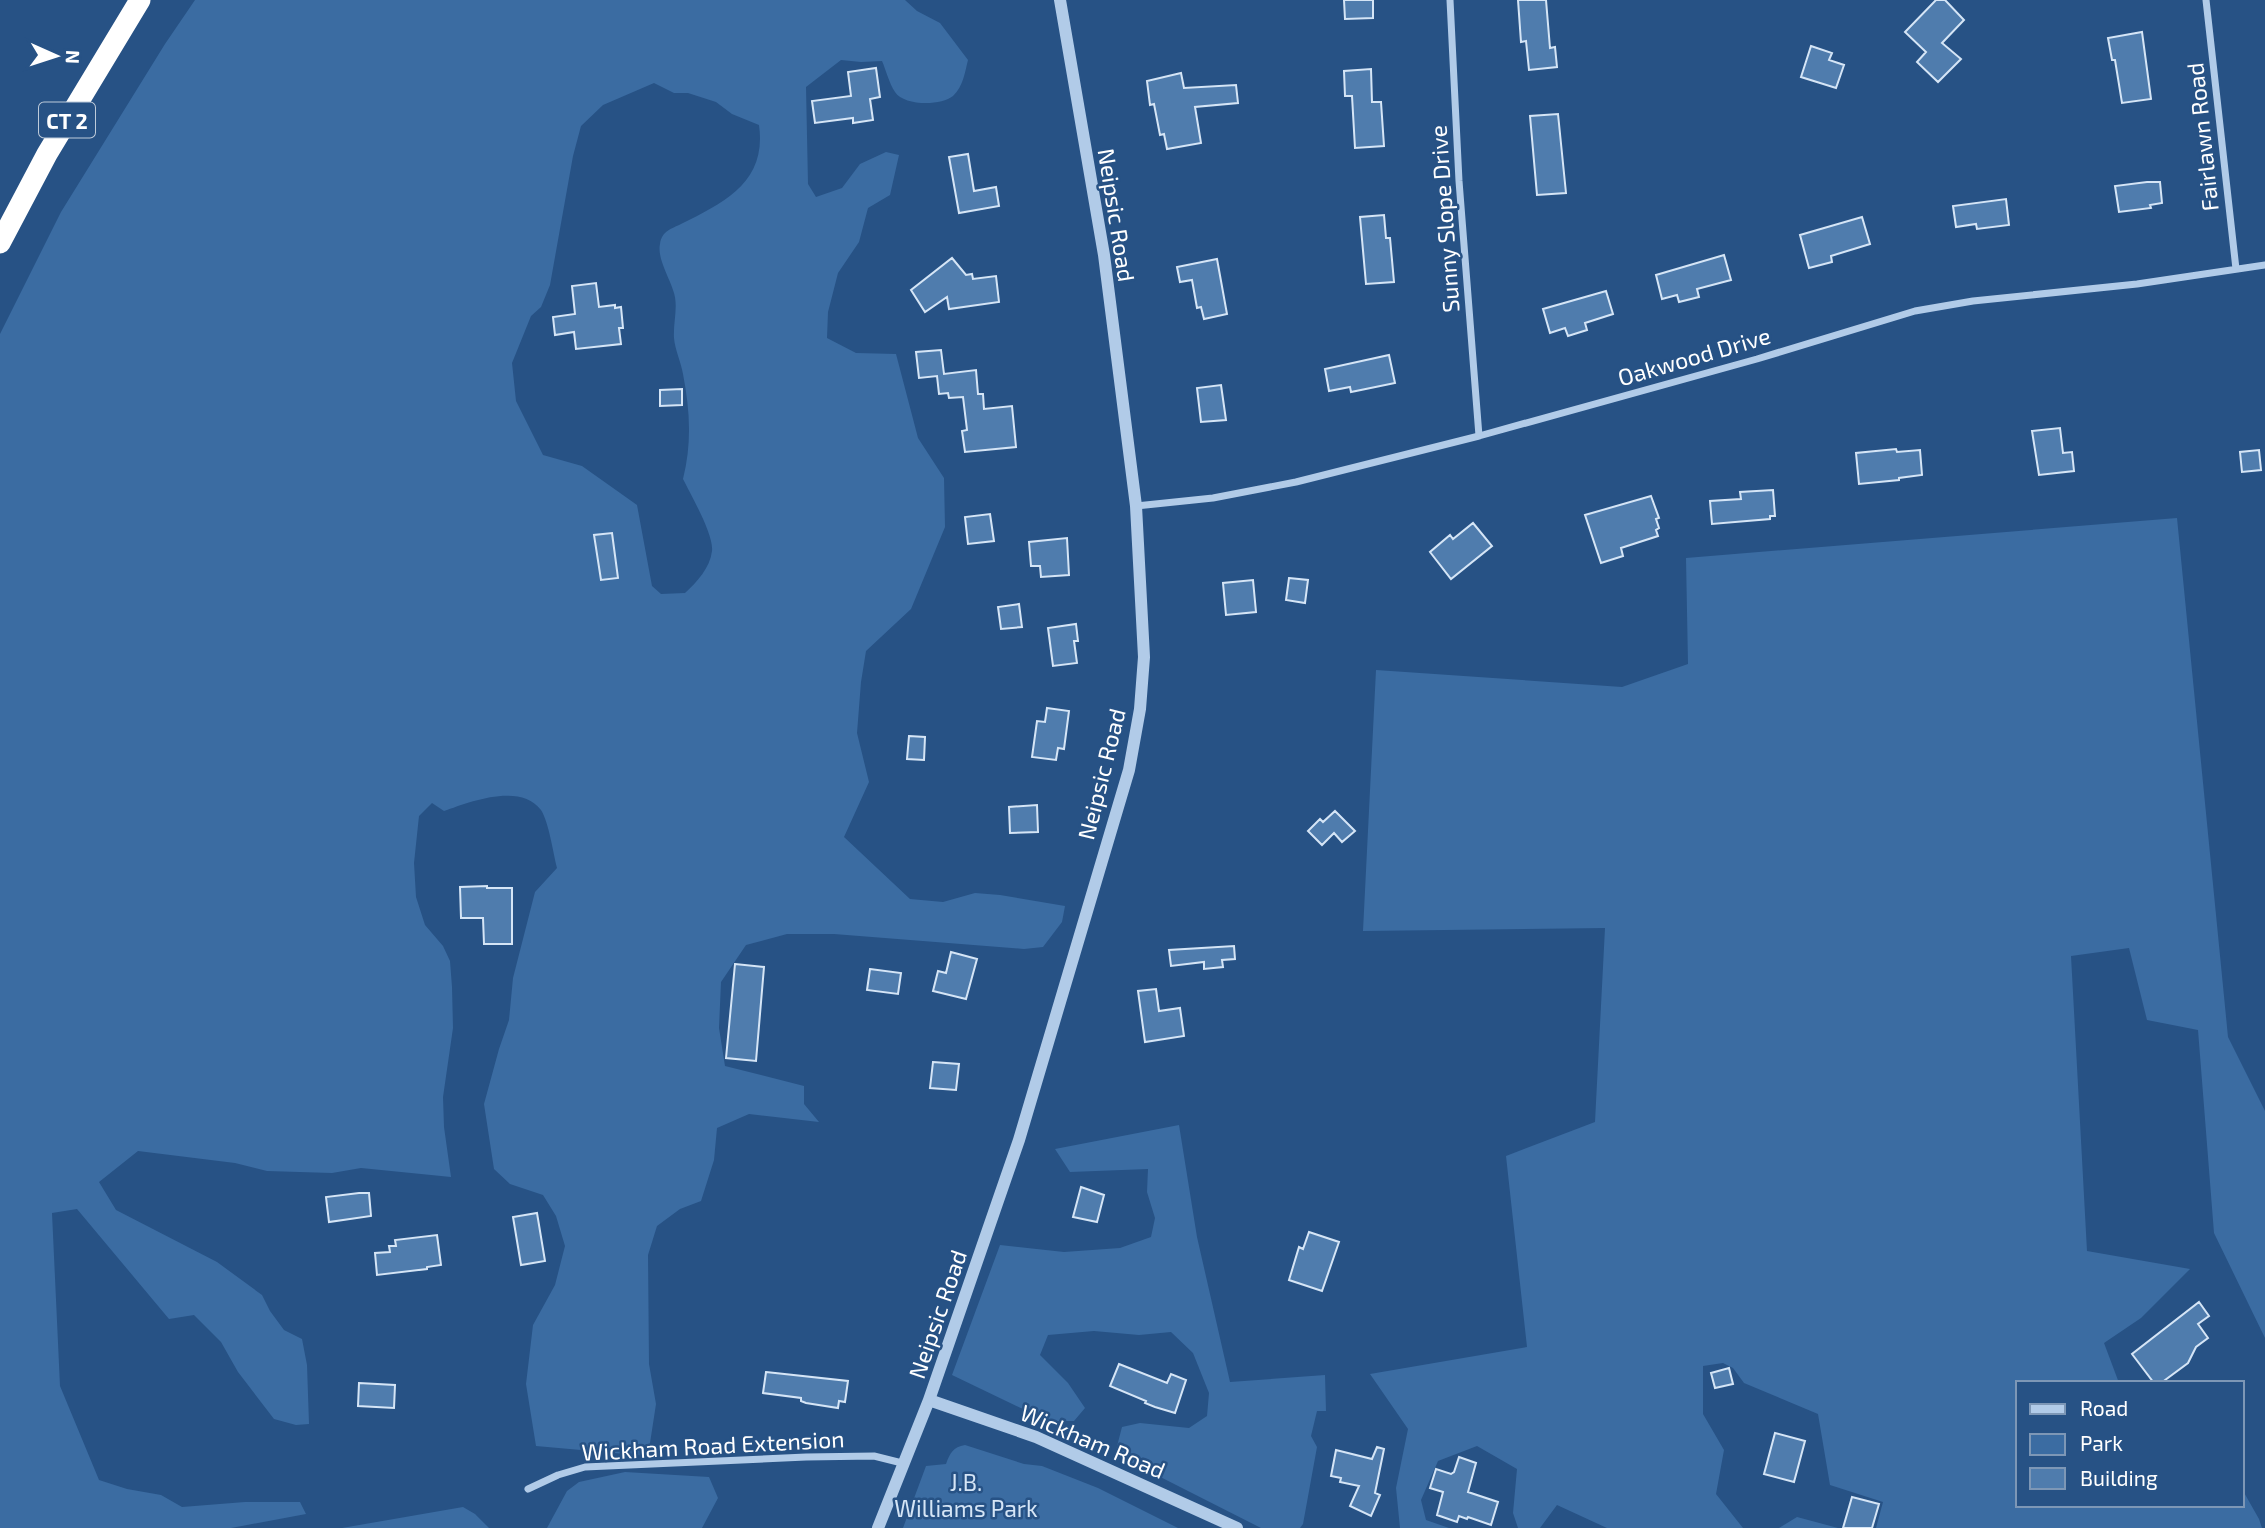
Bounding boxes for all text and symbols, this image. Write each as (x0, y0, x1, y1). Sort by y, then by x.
north arrow (21, 21, 91, 91)
text: N (62, 49, 85, 64)
street label: Fairlawn Road (2180, 61, 2224, 213)
road number: CT 2 (39, 102, 95, 138)
street label: Sunny Slope Drive (1423, 124, 1465, 314)
street label: Neipsic Road (1093, 146, 1141, 284)
street label: Oakwood Drive (1614, 321, 1774, 391)
street label: Neipsic Road (1071, 705, 1131, 843)
street label: Neipsic Road (902, 1246, 972, 1382)
legend (2016, 1381, 2244, 1507)
text: Road (2080, 1395, 2128, 1420)
street label: Wickham Road (1016, 1398, 1170, 1484)
street label: Wickham Road Extension (581, 1424, 845, 1466)
text: Park (2080, 1430, 2123, 1455)
text: Building (2080, 1465, 2158, 1490)
park label: J.B. Williams Park (894, 1468, 1038, 1522)

